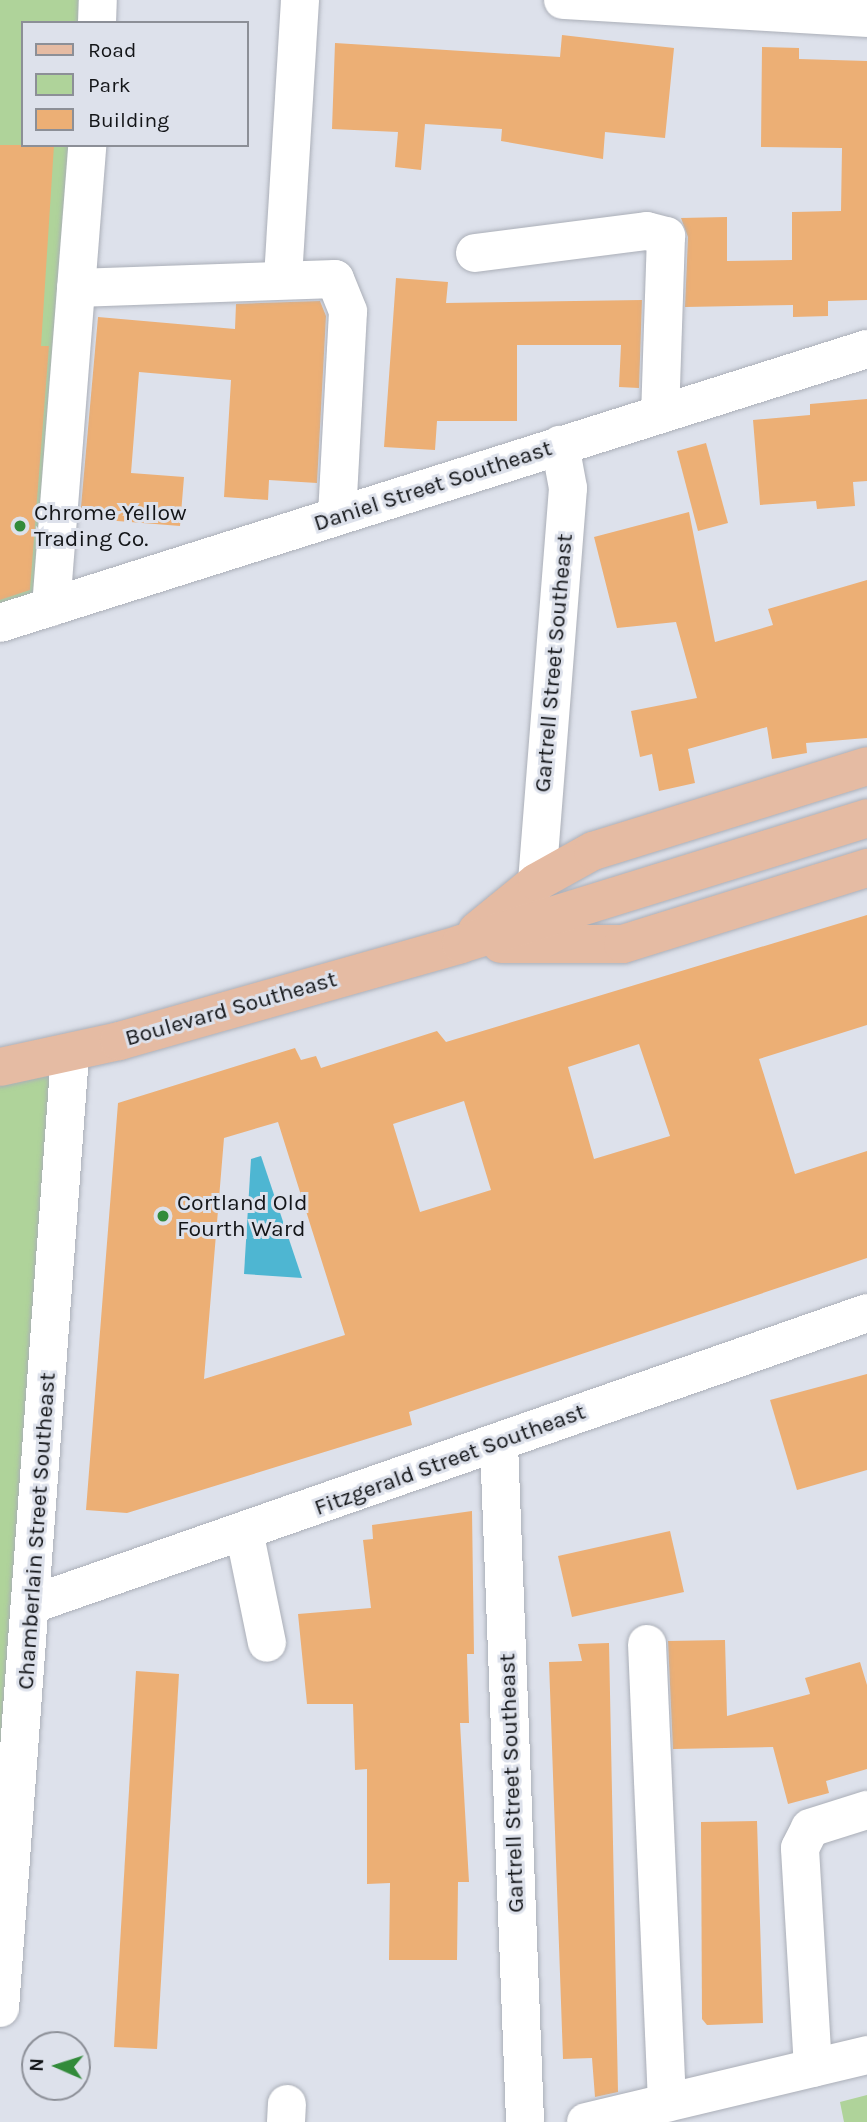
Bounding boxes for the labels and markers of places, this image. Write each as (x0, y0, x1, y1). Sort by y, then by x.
place label: Chrome Yellow Trading Co. (34, 499, 187, 553)
marker: Chrome Yellow Trading Co. (12, 518, 28, 534)
place label: Cortland Old Fourth Ward (177, 1189, 308, 1243)
marker: Cortland Old Fourth Ward (155, 1208, 171, 1224)

